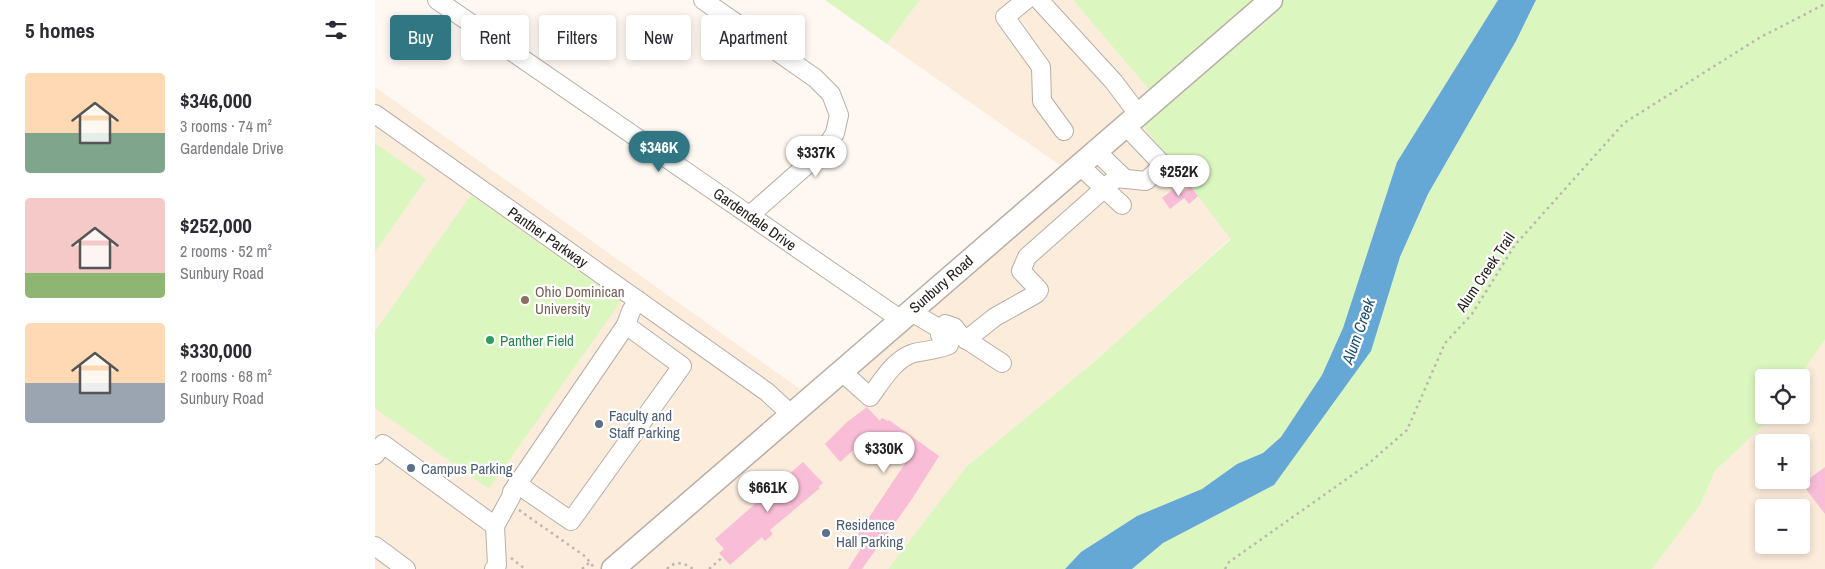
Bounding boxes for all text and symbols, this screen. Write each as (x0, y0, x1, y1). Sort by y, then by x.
chip: Buy (390, 15, 451, 60)
chip: Rent (461, 15, 529, 60)
chip: Filters (539, 15, 616, 60)
chip: New (626, 15, 691, 60)
chip: Apartment (701, 15, 805, 60)
text: 5 homes (25, 16, 95, 45)
icon: filters (322, 16, 350, 44)
text: $346,000 (180, 86, 252, 115)
icon: home (65, 93, 125, 153)
text: 3 rooms · 74 m² (180, 115, 272, 137)
pin: $346K (624, 130, 694, 173)
text: $346K (640, 136, 678, 158)
pin: $337K (781, 136, 851, 178)
text: Gardendale Drive (180, 137, 284, 159)
text: $337K (797, 141, 835, 163)
pin: $252K (1144, 154, 1214, 197)
text: $252K (1160, 160, 1198, 182)
street label: Gardendale Drive (709, 183, 801, 256)
street label: Panther Parkway (504, 202, 593, 273)
text: $252,000 (180, 211, 252, 240)
icon: home (65, 218, 125, 278)
street label: Alum Creek Trail (1450, 228, 1519, 317)
text: 2 rooms · 52 m² (180, 240, 272, 262)
street label: Sunbury Road (904, 250, 978, 318)
text: Sunbury Road (180, 262, 264, 284)
place label: Ohio Dominican University (535, 281, 625, 319)
marker: Ohio Dominican University (519, 294, 531, 306)
water label: Alum Creek (1336, 295, 1380, 368)
place label: Panther Field (500, 330, 574, 351)
marker: Panther Field (484, 334, 496, 346)
text: $330,000 (180, 336, 252, 365)
icon: home (65, 343, 125, 403)
text: 2 rooms · 68 m² (180, 365, 272, 387)
map controls (1755, 369, 1810, 554)
button: locate (1755, 369, 1810, 424)
text: Sunbury Road (180, 387, 264, 409)
place label: Faculty and Staff Parking (609, 405, 680, 443)
marker: Faculty and Staff Parking (593, 418, 605, 430)
pin: $330K (849, 432, 919, 474)
button: + (1755, 434, 1810, 489)
text: $330K (865, 437, 903, 459)
place label: Campus Parking (421, 458, 513, 479)
marker: Campus Parking (405, 462, 417, 474)
pin: $661K (733, 470, 803, 513)
text: $661K (749, 476, 787, 498)
button: − (1755, 499, 1810, 554)
place label: Residence Hall Parking (836, 514, 903, 552)
marker: Residence Hall Parking (820, 527, 832, 539)

